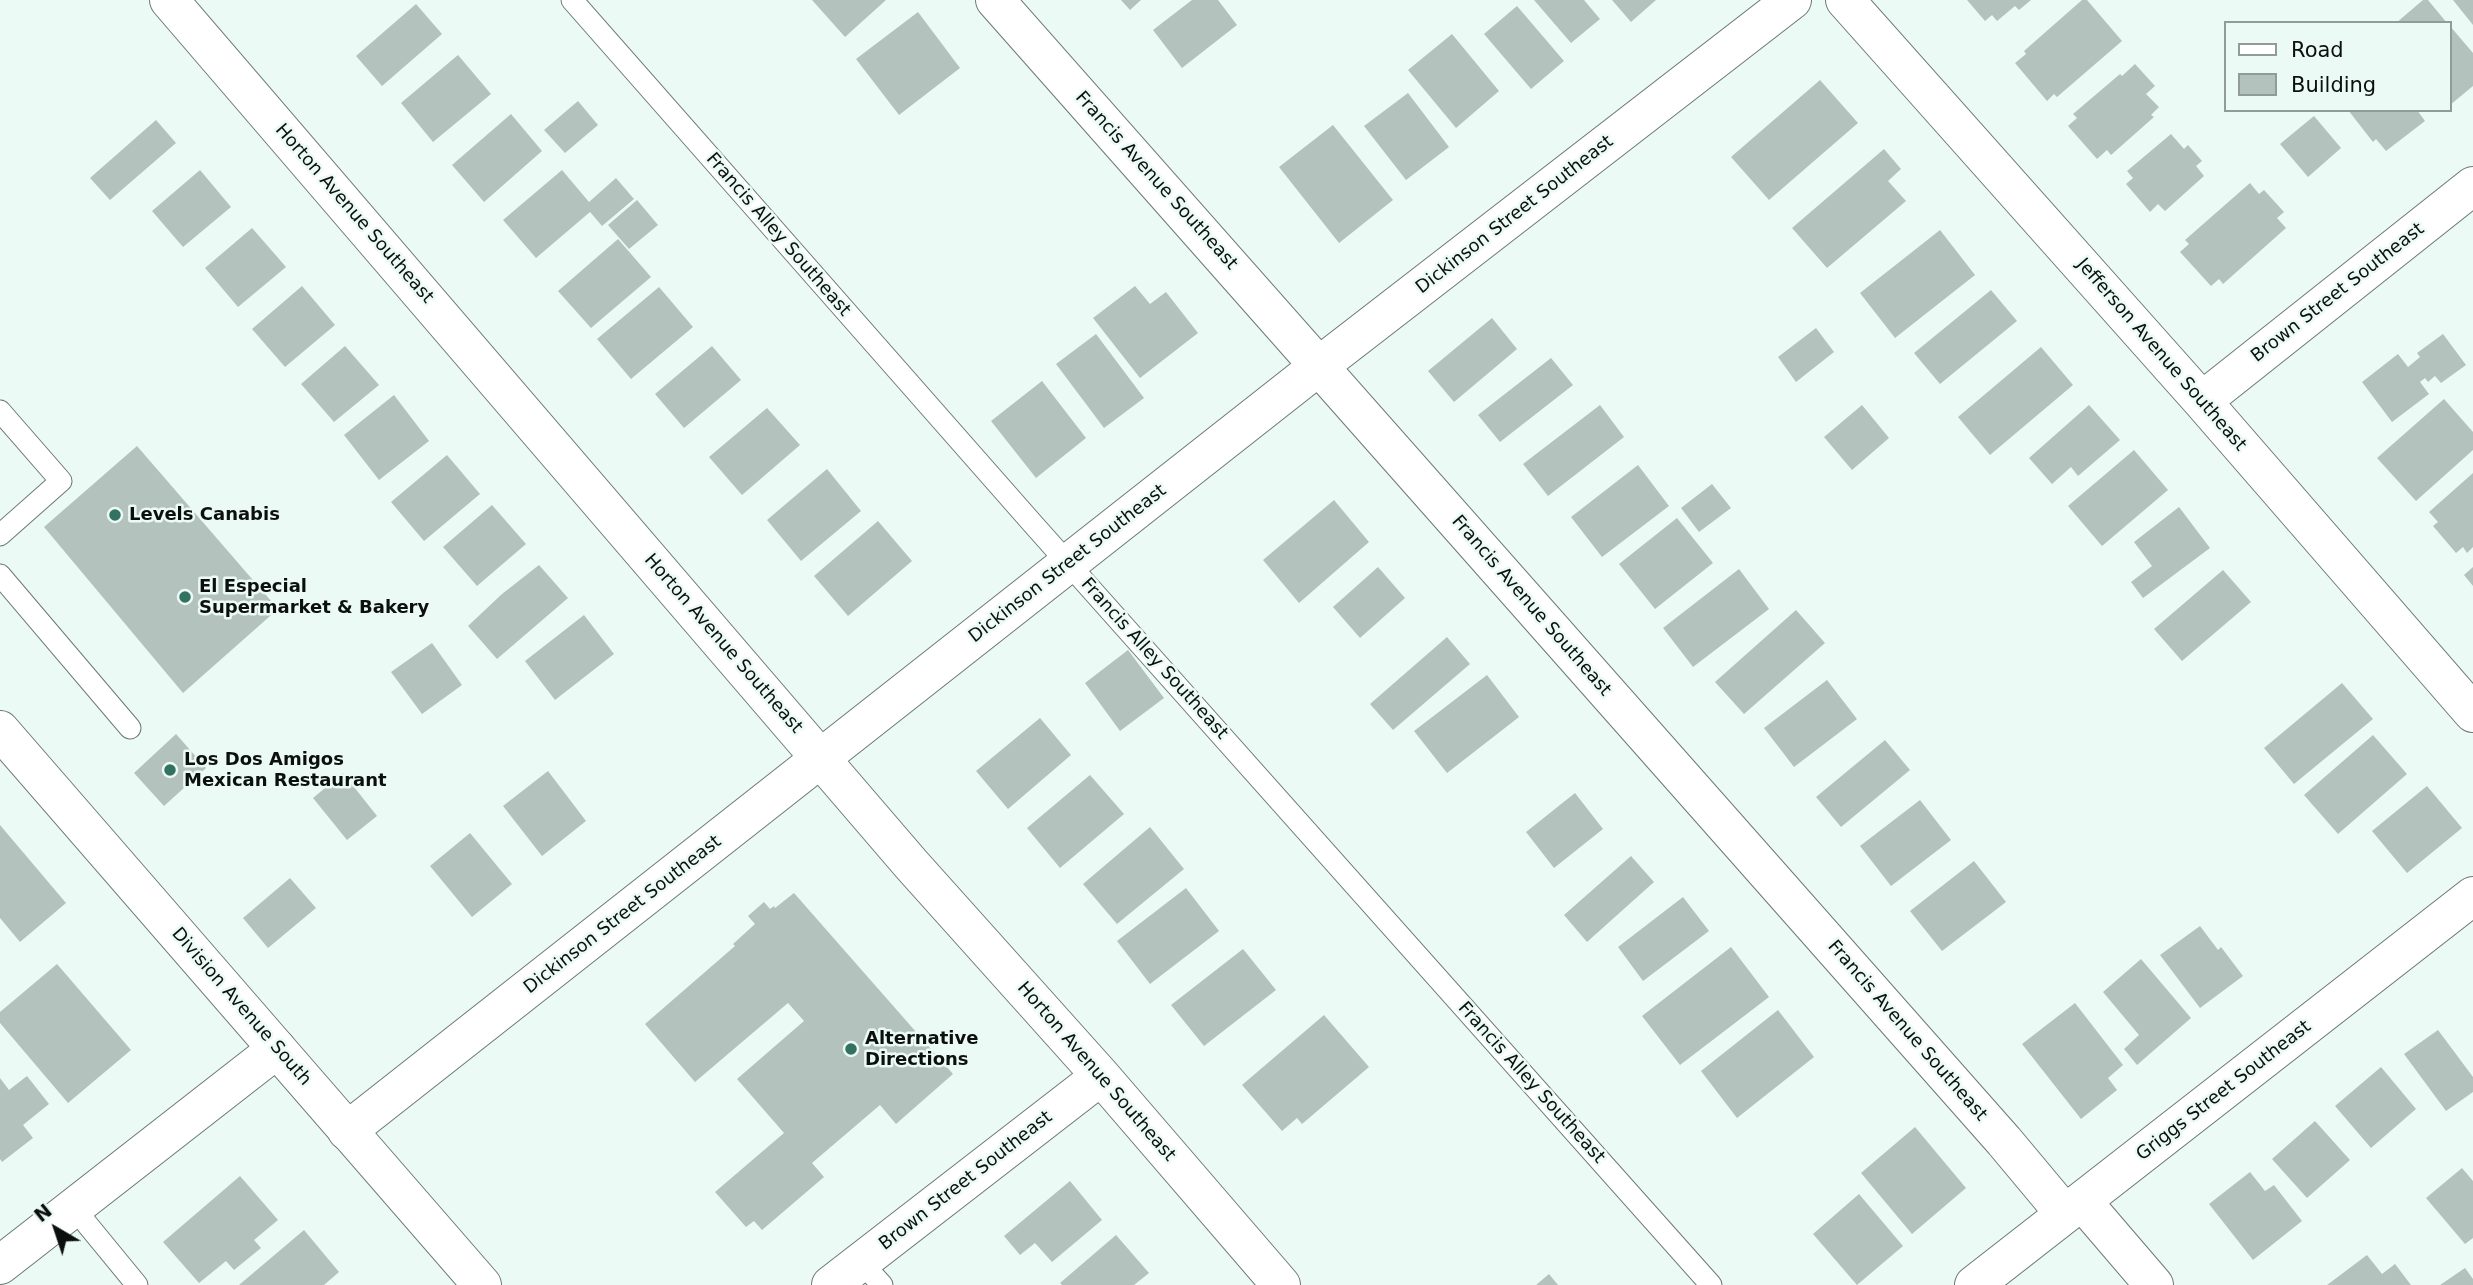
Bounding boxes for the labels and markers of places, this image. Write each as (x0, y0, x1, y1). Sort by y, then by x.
place label: Levels Canabis (129, 504, 280, 526)
marker: Levels Canabis (107, 507, 123, 523)
place label: El Especial Supermarket & Bakery (199, 576, 429, 618)
marker: El Especial Supermarket & Bakery (177, 589, 193, 605)
place label: Los Dos Amigos Mexican Restaurant (184, 749, 387, 792)
marker: Los Dos Amigos Mexican Restaurant (162, 762, 178, 778)
place label: Alternative Directions (865, 1028, 978, 1070)
marker: Alternative Directions (843, 1041, 859, 1057)

